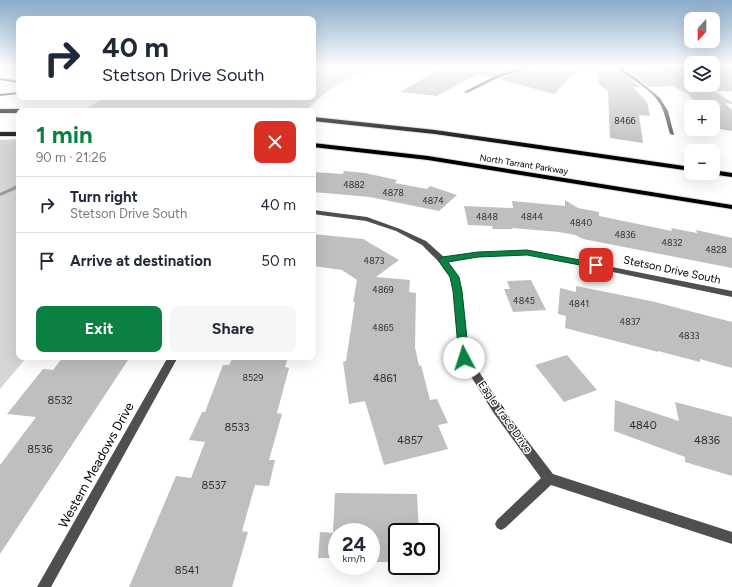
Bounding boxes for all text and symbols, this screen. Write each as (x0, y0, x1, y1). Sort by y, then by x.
north arrow (684, 12, 720, 48)
map controls (684, 12, 720, 180)
text: 40 m (102, 30, 169, 64)
icon: right (36, 32, 88, 84)
button: layers (684, 56, 720, 92)
text: Stetson Drive South (102, 64, 264, 86)
button: + (684, 100, 720, 136)
house number: 8466 (614, 115, 636, 126)
text: 1 min (36, 120, 93, 149)
button: close (254, 121, 296, 163)
button: − (684, 144, 720, 180)
text: 90 m · 21:26 (36, 150, 106, 165)
street label: North Tarrant Parkway (479, 152, 569, 176)
house number: 4882 (343, 179, 365, 190)
house number: 4878 (382, 187, 404, 198)
text: Turn right (70, 188, 138, 206)
icon: right (36, 194, 58, 216)
house number: 4874 (422, 195, 444, 206)
text: 40 m (261, 196, 296, 214)
text: Stetson Drive South (70, 206, 187, 221)
house number: 4848 (476, 211, 499, 222)
house number: 4844 (521, 211, 544, 222)
house number: 4840 (570, 217, 592, 228)
house number: 4836 (614, 229, 636, 240)
house number: 4832 (661, 237, 683, 248)
house number: 4828 (705, 244, 727, 255)
pin (579, 248, 613, 282)
icon: arrive (36, 250, 58, 272)
text: Arrive at destination (70, 252, 211, 270)
text: 50 m (261, 252, 296, 270)
street label: Stetson Drive South (622, 253, 722, 287)
icon: arrive (585, 254, 607, 276)
house number: 4873 (364, 255, 385, 266)
house number: 4869 (372, 284, 394, 295)
house number: 4845 (513, 295, 535, 306)
house number: 4841 (569, 298, 589, 309)
button: Exit (36, 306, 162, 352)
button: Share (170, 306, 296, 352)
house number: 4837 (620, 316, 641, 327)
house number: 4865 (372, 322, 394, 333)
house number: 4833 (679, 330, 700, 341)
position arrow (443, 337, 485, 379)
house number: 8529 (243, 372, 263, 383)
house number: 4861 (373, 372, 397, 385)
street label: Eagle Trace Drive (475, 379, 535, 455)
house number: 8532 (47, 394, 73, 407)
street label: Western Meadows Drive (55, 400, 137, 530)
house number: 4840 (629, 419, 657, 432)
house number: 8533 (224, 421, 250, 434)
house number: 4857 (397, 434, 423, 447)
house number: 4836 (694, 434, 720, 447)
house number: 8536 (27, 443, 53, 456)
house number: 8537 (202, 479, 227, 492)
speed limit sign: 30 (388, 523, 440, 575)
text: 24 (342, 532, 366, 556)
text: km/h (343, 552, 365, 565)
house number: 8541 (175, 564, 199, 577)

